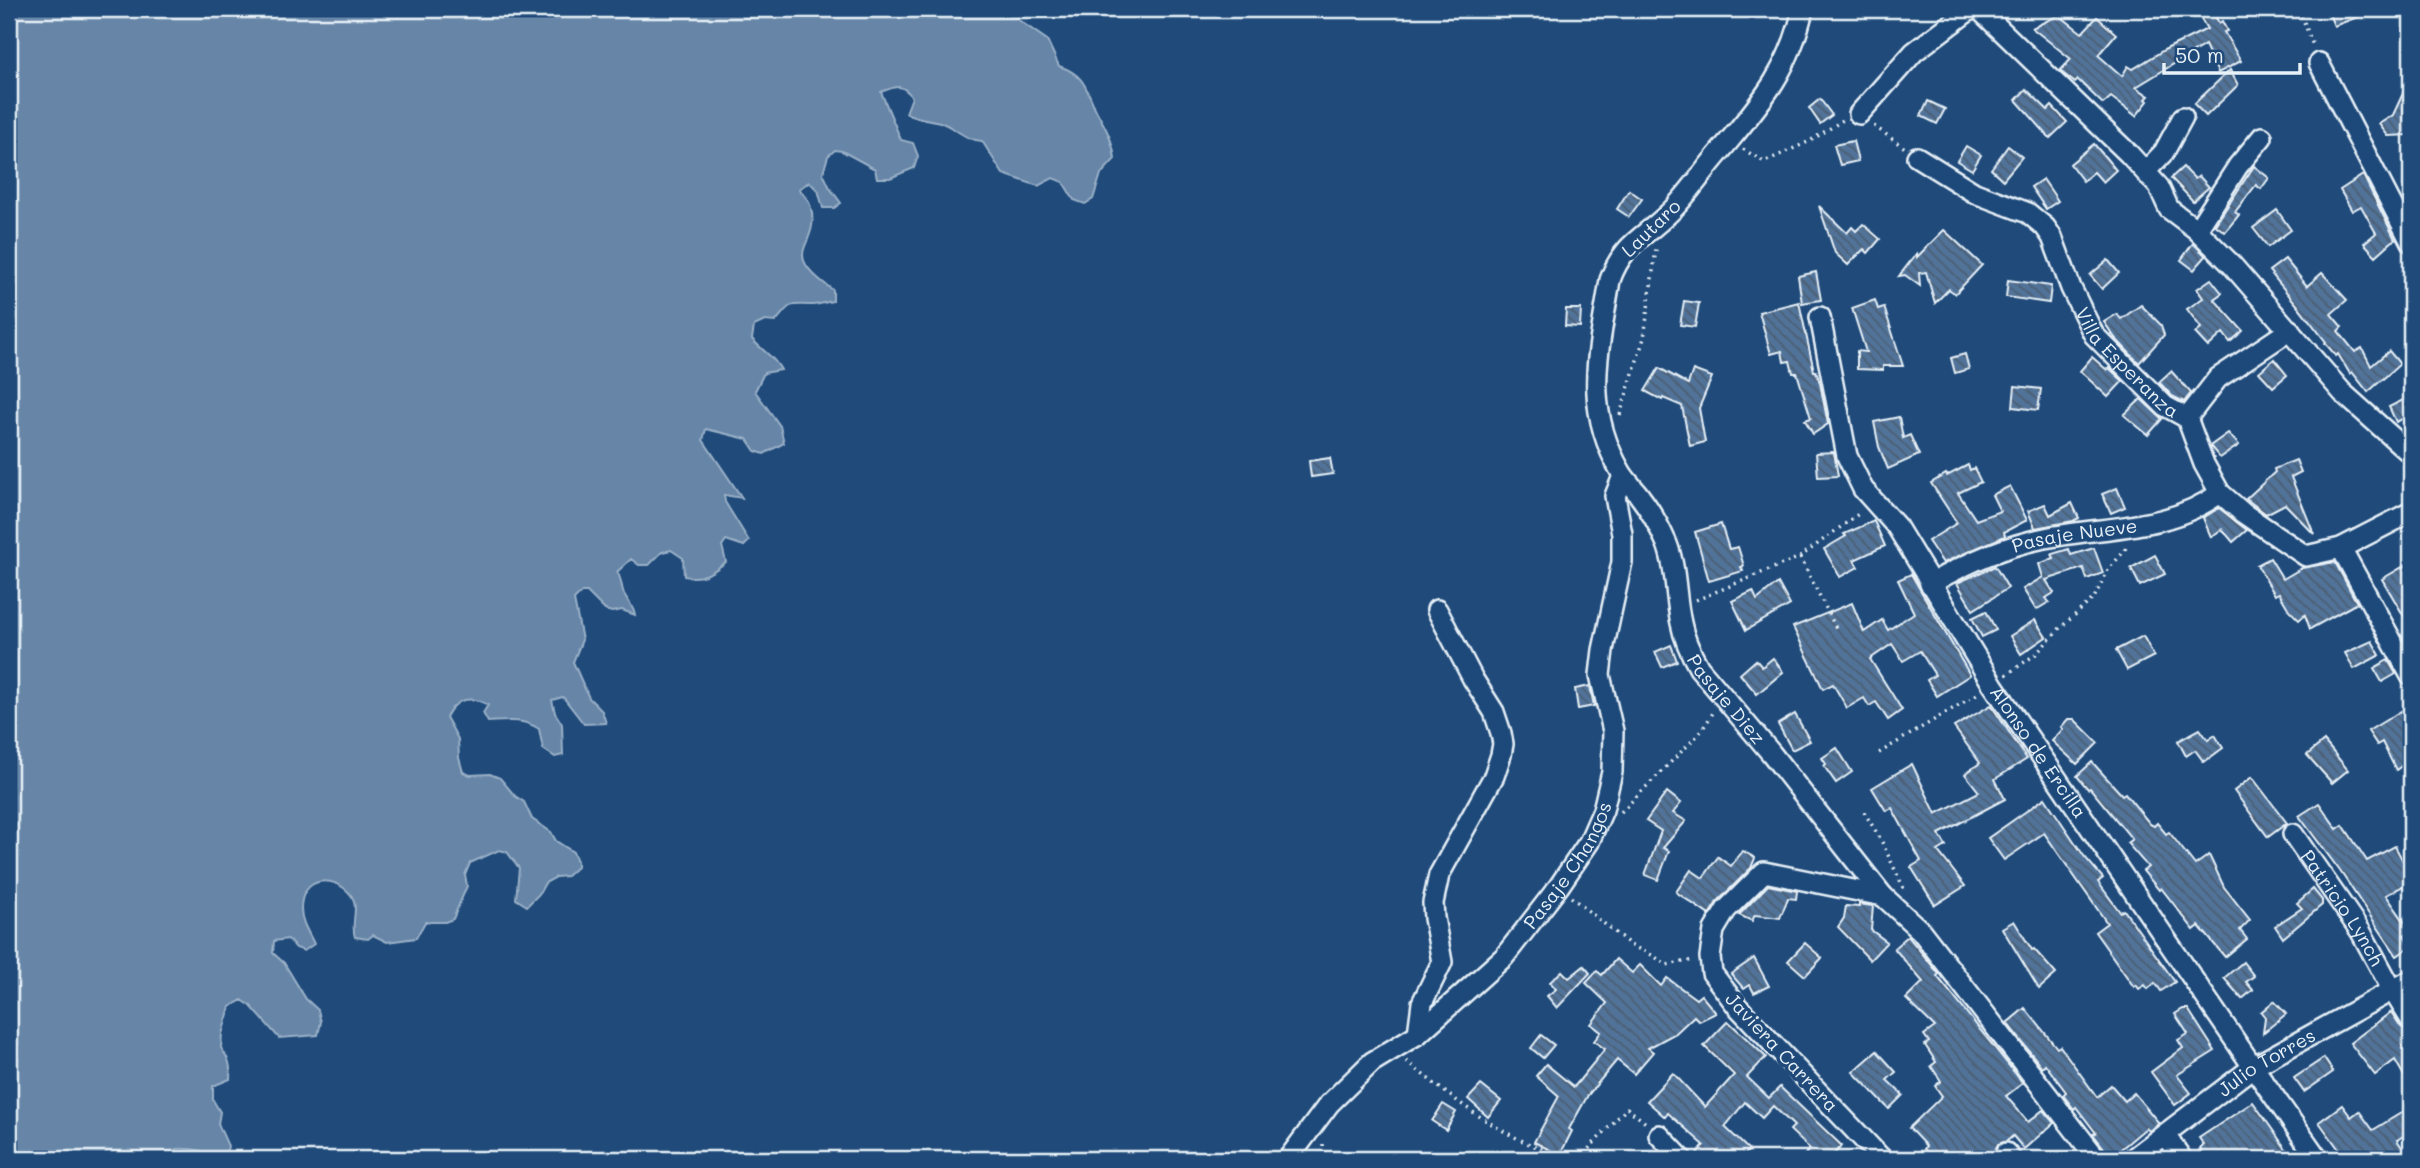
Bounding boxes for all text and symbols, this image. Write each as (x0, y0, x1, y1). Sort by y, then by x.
scale bar (2164, 32, 2301, 76)
text: 50 m (2175, 41, 2224, 68)
street label: Lautaro (1616, 193, 1686, 262)
street label: Villa Esperanza (2070, 303, 2183, 423)
street label: Pasaje Nueve (2009, 512, 2139, 558)
street label: Pasaje Diez (1682, 650, 1771, 749)
street label: Alonso de Ercilla (1985, 680, 2093, 823)
street label: Pasaje Changos (1517, 800, 1616, 934)
street label: Patricio Lynch (2296, 845, 2390, 970)
street label: Javiera Carrera (1720, 986, 1844, 1117)
street label: Julio Torres (2212, 1022, 2320, 1102)

